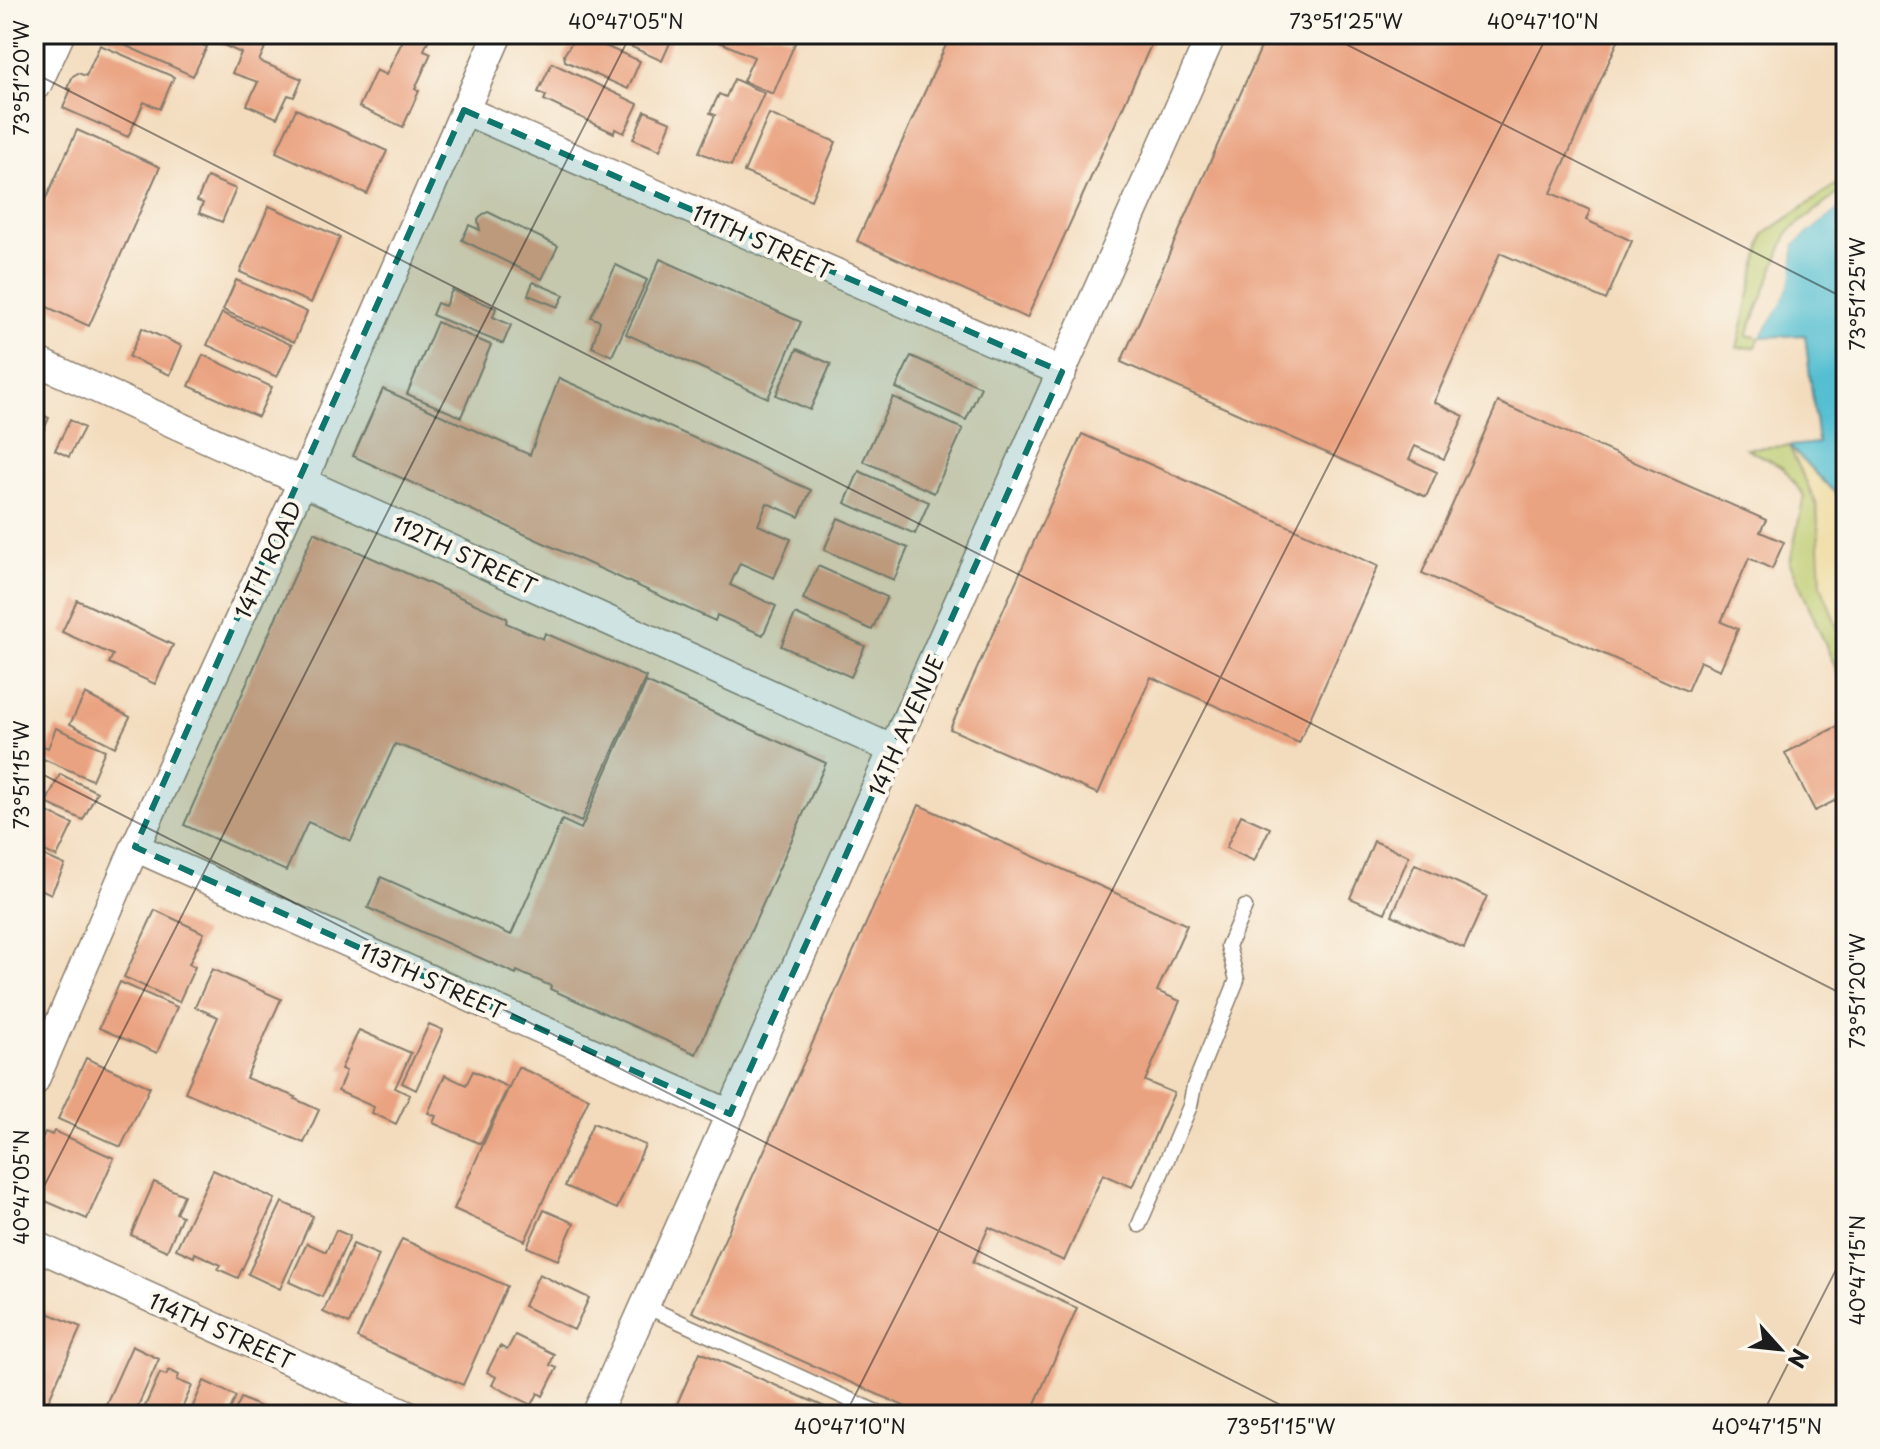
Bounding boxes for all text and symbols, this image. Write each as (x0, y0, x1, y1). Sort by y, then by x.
text: 40°47'05"N (568, 6, 684, 36)
text: 73°51'25"W (1289, 6, 1403, 36)
text: 40°47'10"N (1487, 6, 1599, 36)
text: 73°51'20"W (6, 20, 36, 136)
street label: 111TH STREET (687, 195, 839, 287)
text: 73°51'25"W (1842, 237, 1872, 351)
street label: 14TH ROAD (225, 494, 309, 624)
street label: 112TH STREET (387, 506, 543, 602)
street label: 14TH AVENUE (859, 649, 951, 801)
text: 73°51'15"W (6, 720, 36, 829)
street label: 113TH STREET (355, 933, 511, 1027)
text: 73°51'20"W (1842, 933, 1872, 1049)
text: 40°47'05"N (6, 1129, 36, 1245)
text: 40°47'15"N (1842, 1215, 1872, 1325)
street label: 114TH STREET (144, 1283, 300, 1377)
north arrow (1740, 1309, 1820, 1389)
text: N (1780, 1344, 1818, 1374)
text: 40°47'10"N (794, 1411, 906, 1441)
text: 73°51'15"W (1227, 1411, 1336, 1441)
text: 40°47'15"N (1712, 1411, 1822, 1441)

